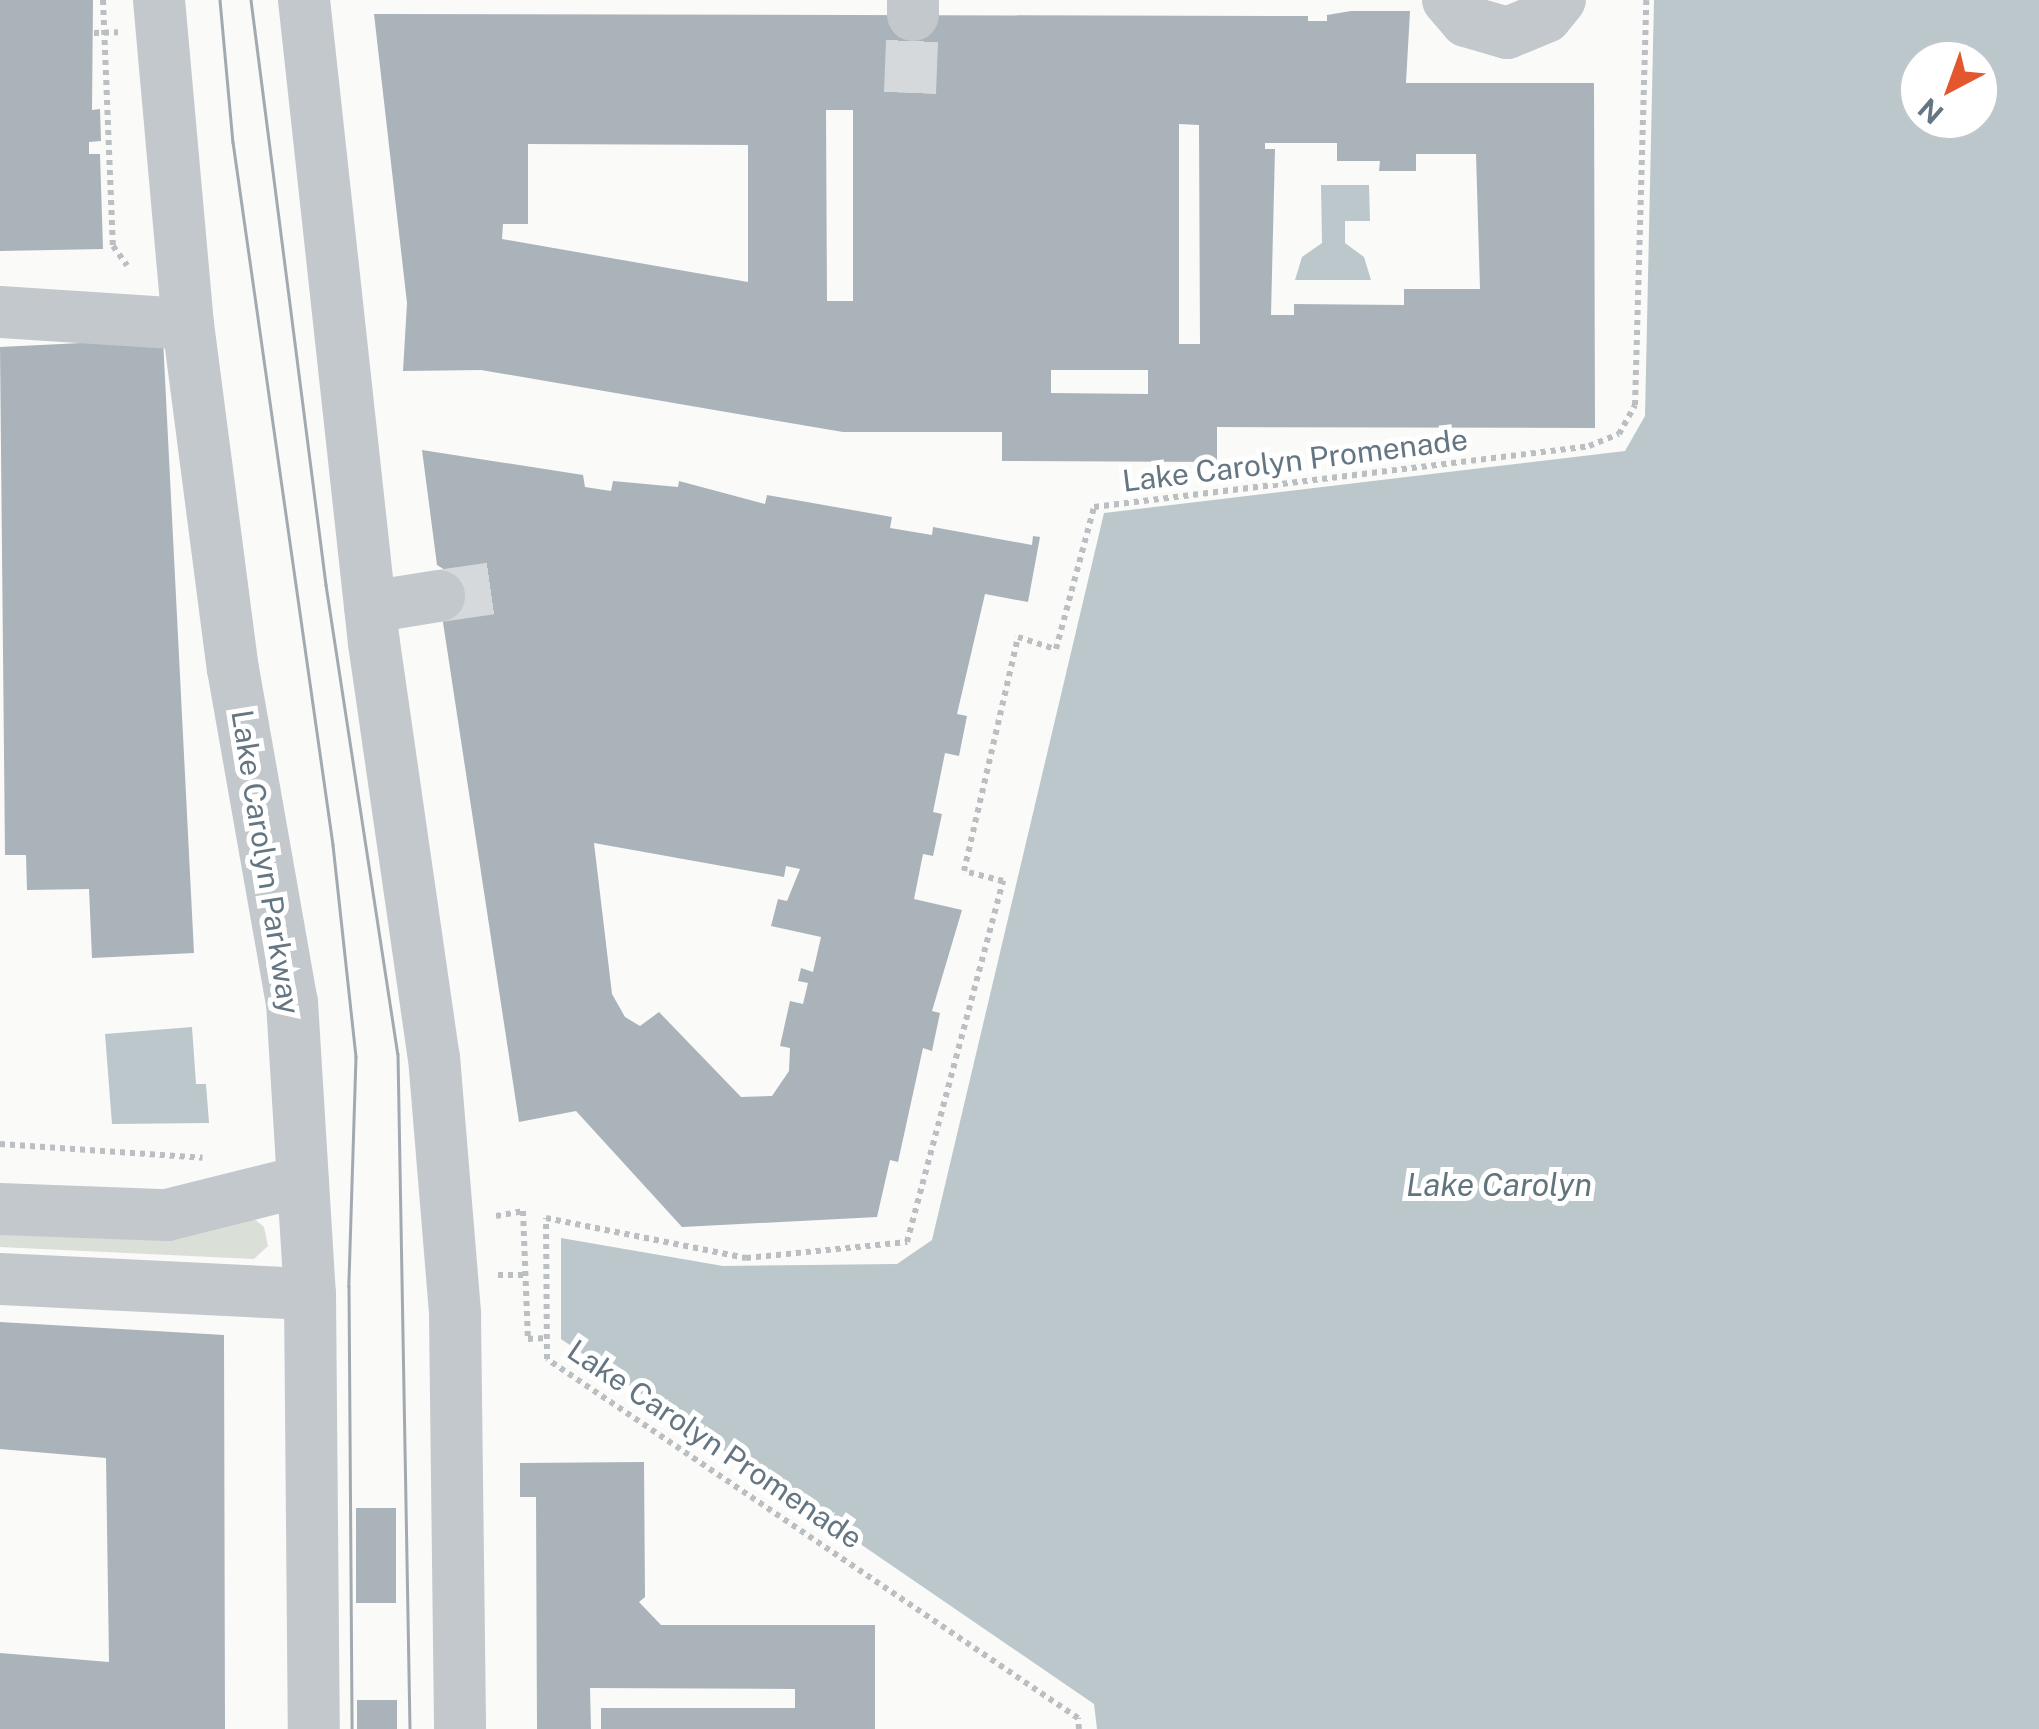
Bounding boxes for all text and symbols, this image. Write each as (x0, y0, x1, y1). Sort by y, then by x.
north arrow (1899, 40, 1999, 140)
text: N (1911, 92, 1949, 131)
street label: Lake Carolyn Promenade (1120, 421, 1470, 499)
street label: Lake Carolyn Parkway (224, 707, 308, 1017)
water label: Lake Carolyn (1406, 1166, 1592, 1204)
street label: Lake Carolyn Promenade (561, 1332, 869, 1556)

